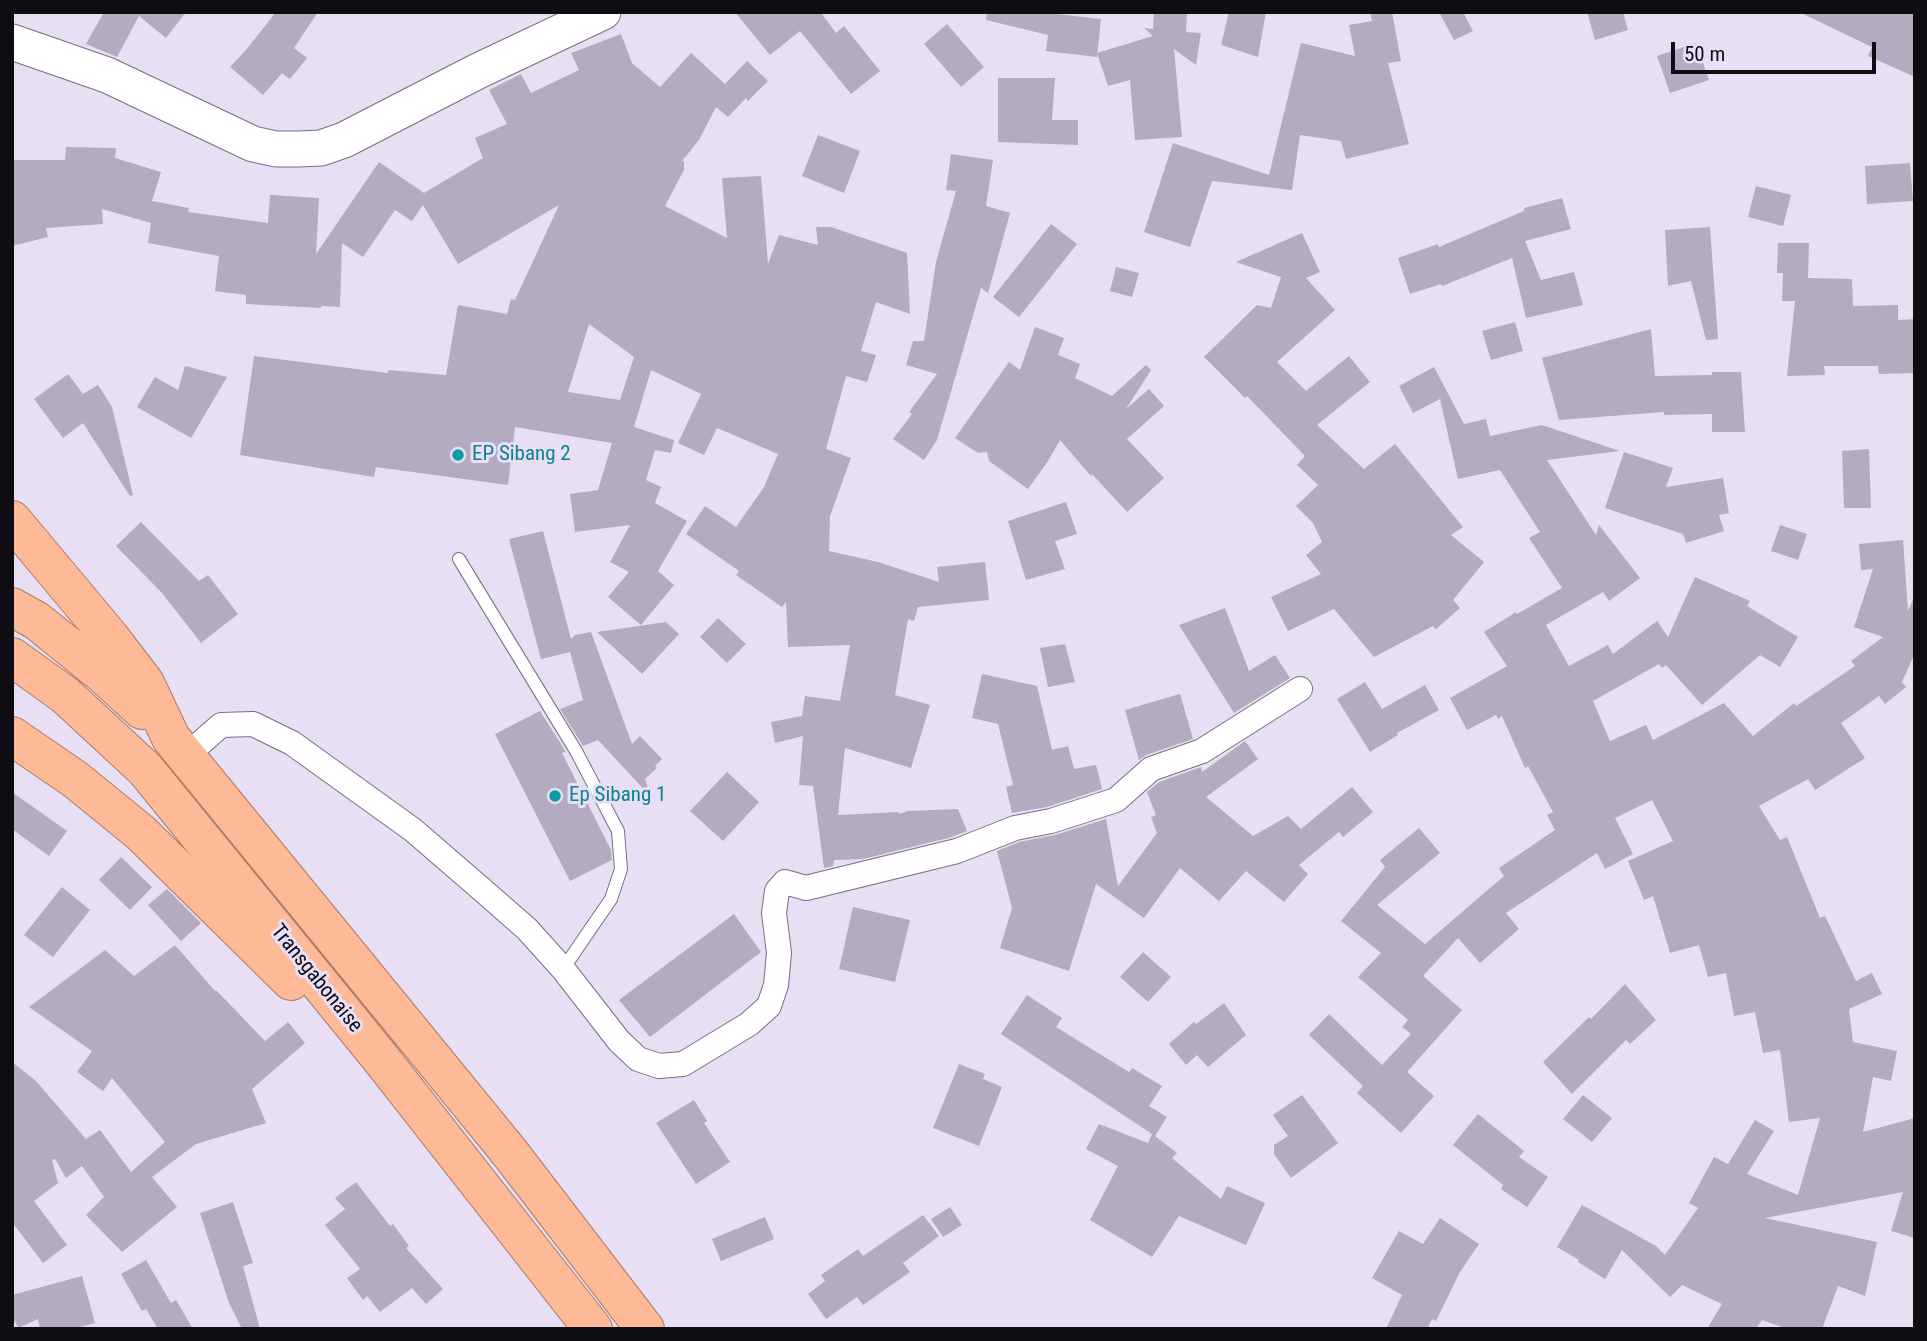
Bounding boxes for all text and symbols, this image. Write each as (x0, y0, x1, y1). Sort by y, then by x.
scale bar (1675, 28, 1880, 72)
text: 50 m (1684, 42, 1725, 66)
place label: EP Sibang 2 (472, 442, 571, 468)
marker: EP Sibang 2 (450, 447, 466, 463)
place label: Ep Sibang 1 (569, 783, 666, 809)
marker: Ep Sibang 1 (547, 788, 563, 804)
street label: Transgabonaise (265, 920, 367, 1038)

